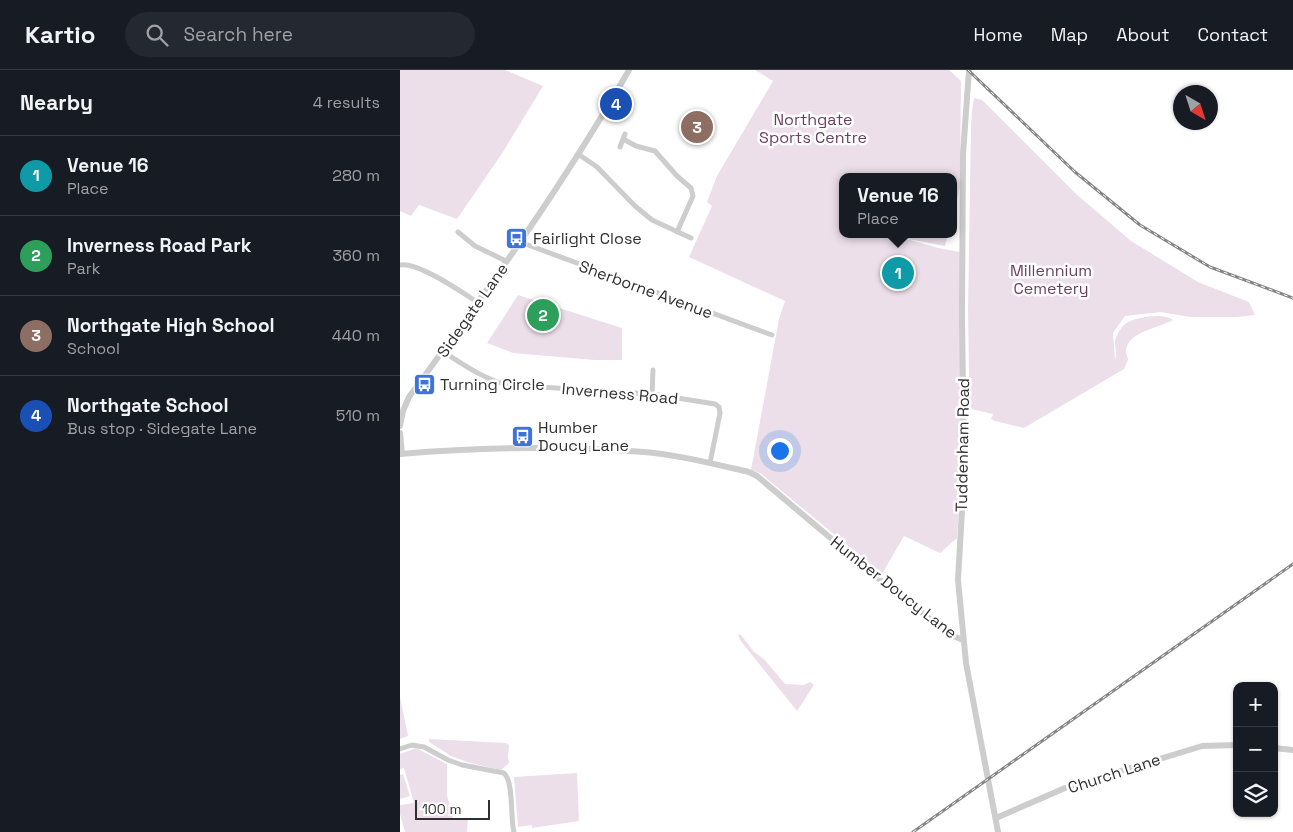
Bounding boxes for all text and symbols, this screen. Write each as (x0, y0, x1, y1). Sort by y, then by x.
search box (125, 12, 475, 57)
text: Kartio (25, 19, 95, 50)
icon: search (143, 21, 171, 49)
text: Search here (183, 22, 293, 47)
text: Home (974, 23, 1023, 46)
text: Map (1051, 23, 1088, 46)
text: About (1116, 23, 1170, 46)
text: Contact (1198, 23, 1268, 46)
pin: 4 (600, 85, 632, 123)
north arrow (1173, 85, 1218, 130)
text: Nearby (20, 89, 93, 116)
text: 4 results (313, 92, 380, 113)
pin: 3 (681, 108, 713, 146)
park label: Northgate Sports Centre (759, 109, 867, 148)
text: Venue 16 (67, 153, 149, 178)
text: 1 (32, 165, 40, 186)
text: 280 m (332, 165, 380, 186)
popup (839, 173, 957, 238)
text: Place (67, 178, 109, 199)
text: Venue 16 (857, 183, 939, 208)
text: Place (857, 208, 899, 229)
bus stop icon: Fairlight Close (505, 226, 529, 250)
place label: Fairlight Close (533, 228, 642, 249)
text: Inverness Road Park (67, 233, 251, 258)
text: 2 (31, 245, 41, 266)
text: 360 m (332, 245, 380, 266)
pin: 1 (882, 254, 914, 292)
street label: Sherborne Avenue (576, 255, 716, 323)
text: Park (67, 258, 100, 279)
street label: Sidegate Lane (432, 259, 513, 362)
park label: Millennium Cemetery (1010, 260, 1092, 299)
pin: 2 (527, 296, 559, 334)
text: Northgate High School (67, 313, 275, 338)
text: 3 (31, 325, 41, 346)
text: 440 m (332, 325, 380, 346)
text: School (67, 338, 120, 359)
bus stop icon: Turning Circle (412, 372, 436, 396)
place label: Turning Circle (440, 374, 545, 395)
street label: Inverness Road (561, 378, 679, 409)
street label: Tuddenham Road (951, 378, 974, 512)
text: Northgate School (67, 393, 228, 418)
text: 4 (31, 405, 41, 426)
text: 510 m (336, 405, 380, 426)
place label: Humber Doucy Lane (538, 417, 629, 456)
text: Bus stop · Sidegate Lane (67, 418, 257, 439)
bus stop icon: Humber Doucy Lane (510, 424, 534, 448)
your location (767, 438, 793, 464)
street label: Humber Doucy Lane (826, 531, 961, 643)
map controls (1233, 682, 1278, 817)
button: + (1233, 682, 1278, 727)
button: − (1233, 727, 1278, 772)
street label: Church Lane (1065, 749, 1163, 798)
button: layers (1233, 772, 1278, 817)
scale bar (415, 797, 490, 820)
text: 100 m (422, 800, 461, 818)

